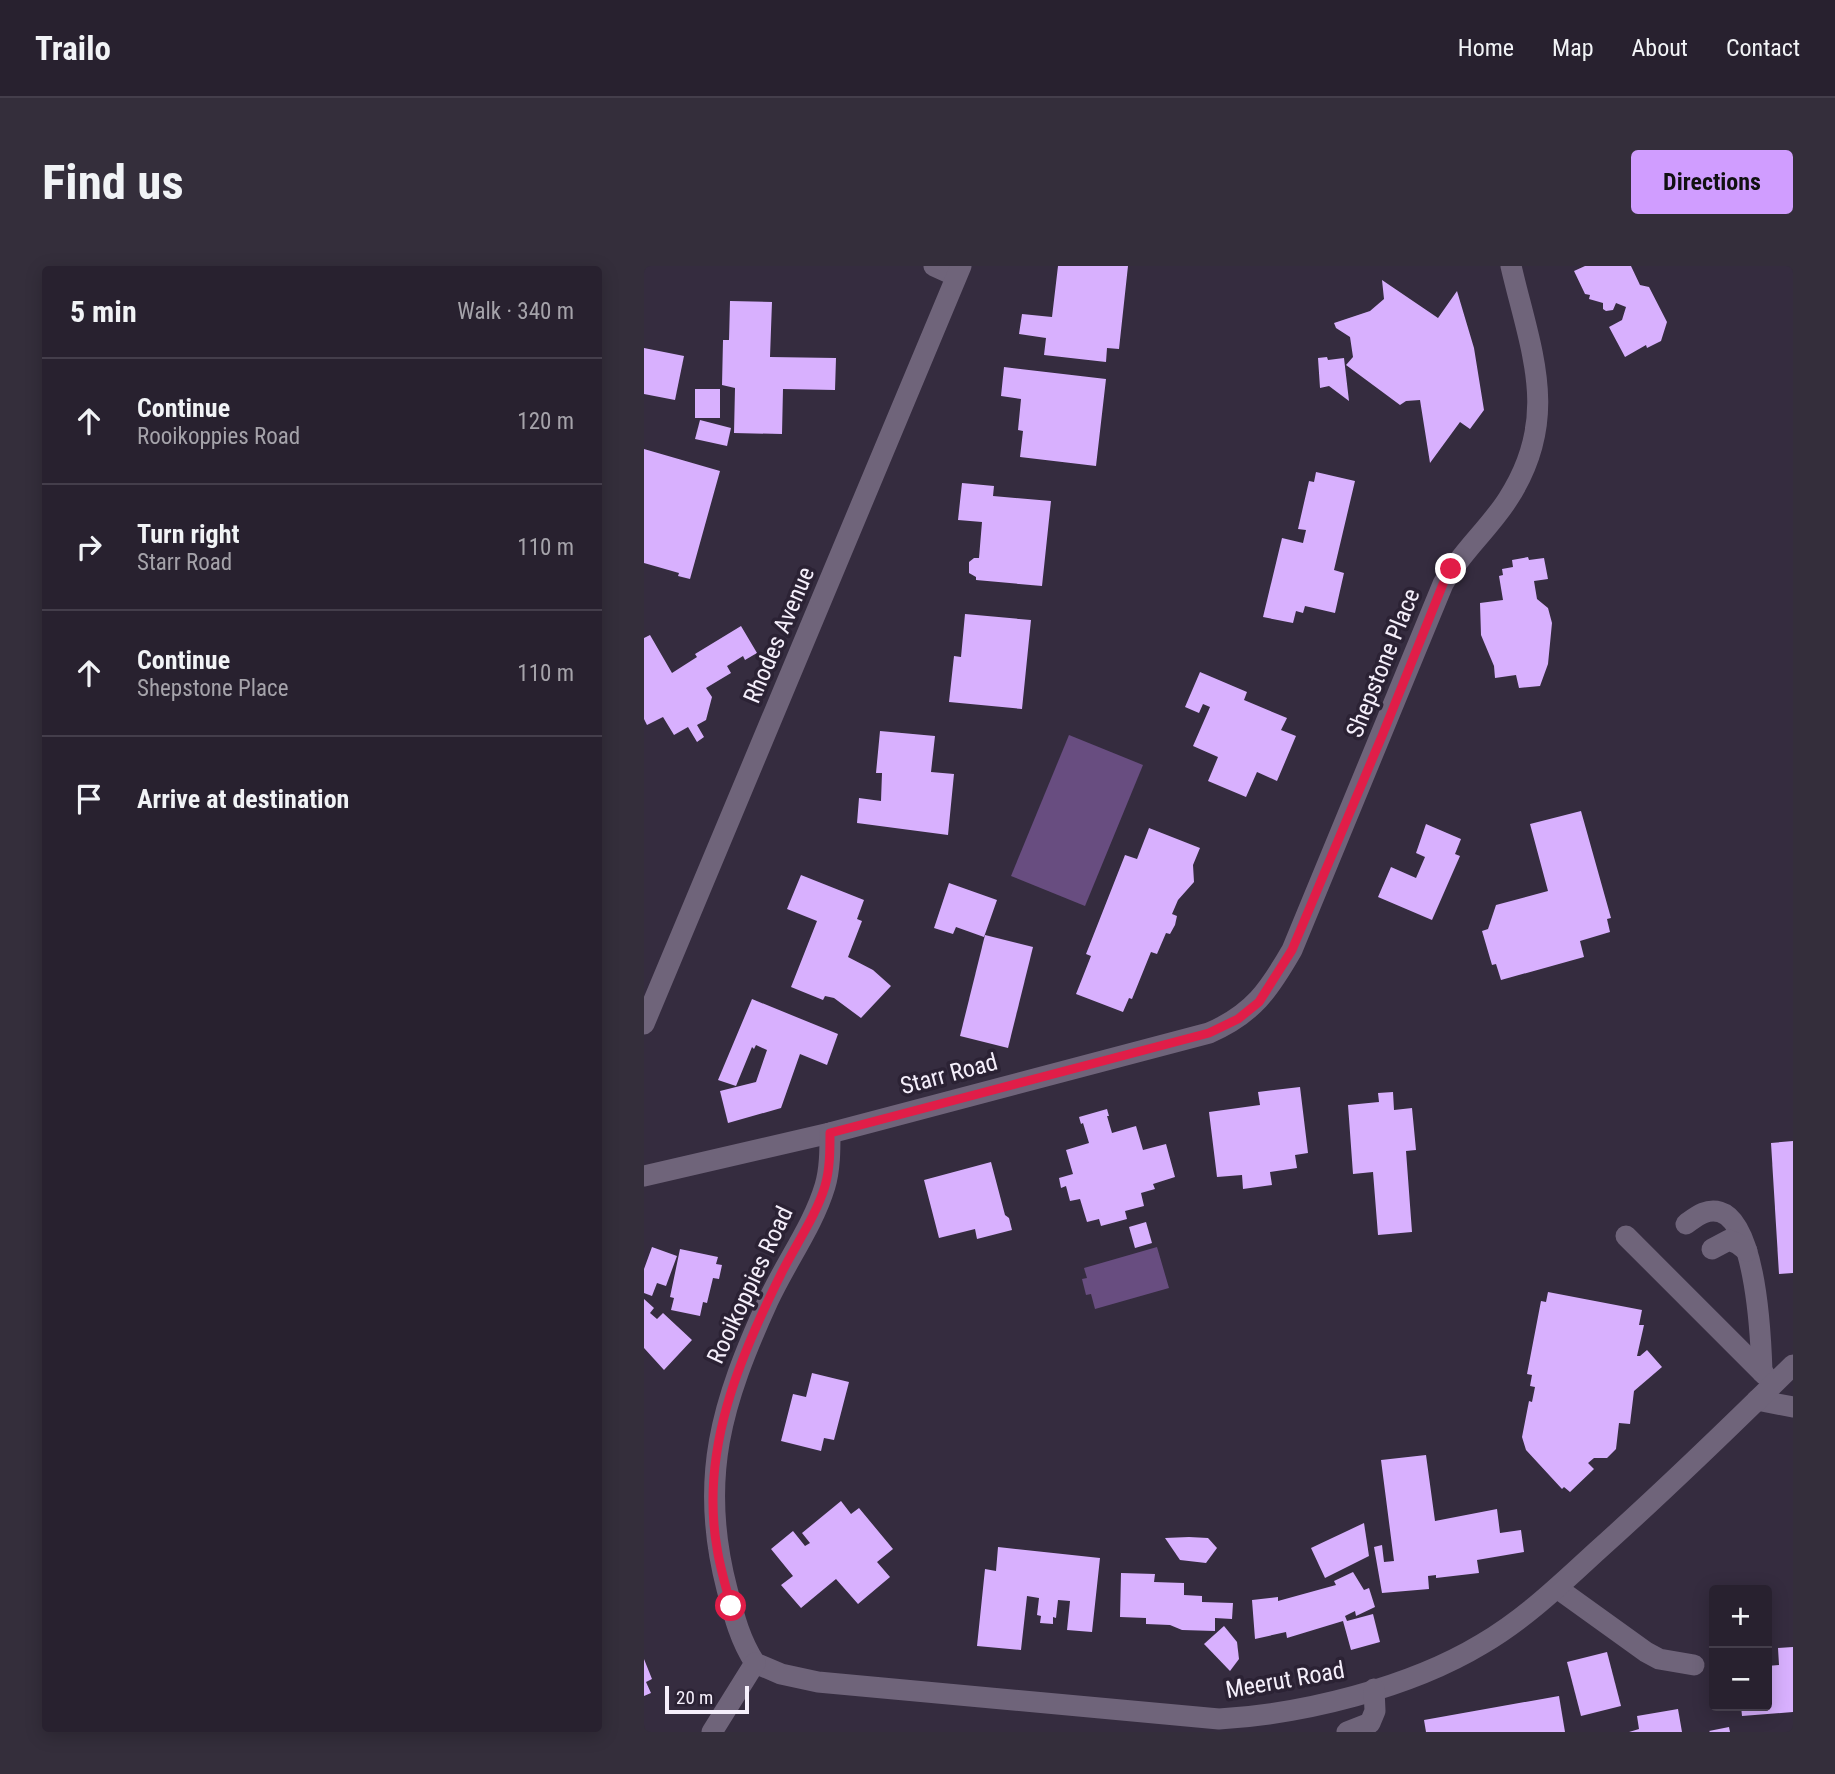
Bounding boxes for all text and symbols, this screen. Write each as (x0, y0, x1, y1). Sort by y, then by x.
text: Trailo (35, 29, 111, 68)
text: Home (1458, 34, 1514, 62)
text: Map (1552, 34, 1594, 62)
text: About (1632, 34, 1688, 62)
text: Contact (1726, 34, 1800, 62)
button: Directions (1631, 150, 1793, 214)
text: Find us (42, 154, 184, 211)
text: 5 min (70, 294, 137, 329)
text: Walk · 340 m (457, 298, 574, 325)
text: Continue (137, 393, 230, 423)
icon: ahead (70, 402, 108, 440)
text: 120 m (517, 408, 574, 435)
text: Rooikoppies Road (137, 423, 300, 450)
text: Turn right (137, 519, 239, 549)
icon: right (70, 528, 108, 566)
text: 110 m (517, 534, 574, 561)
text: Starr Road (137, 549, 232, 576)
route end (1435, 553, 1466, 584)
street label: Rhodes Avenue (738, 563, 820, 707)
street label: Shepstone Place (1340, 585, 1426, 741)
text: Continue (137, 645, 230, 675)
icon: ahead (70, 654, 108, 692)
text: 110 m (517, 660, 574, 687)
text: Shepstone Place (137, 675, 288, 702)
icon: arrive (70, 780, 108, 818)
text: Arrive at destination (137, 784, 349, 814)
street label: Starr Road (897, 1048, 1001, 1100)
street label: Rooikoppies Road (701, 1202, 799, 1368)
map controls (1709, 1585, 1772, 1711)
button: + (1709, 1585, 1772, 1648)
route start (715, 1590, 746, 1621)
button: − (1709, 1648, 1772, 1711)
street label: Meerut Road (1223, 1656, 1347, 1704)
scale bar (665, 1683, 749, 1715)
text: 20 m (676, 1686, 713, 1709)

